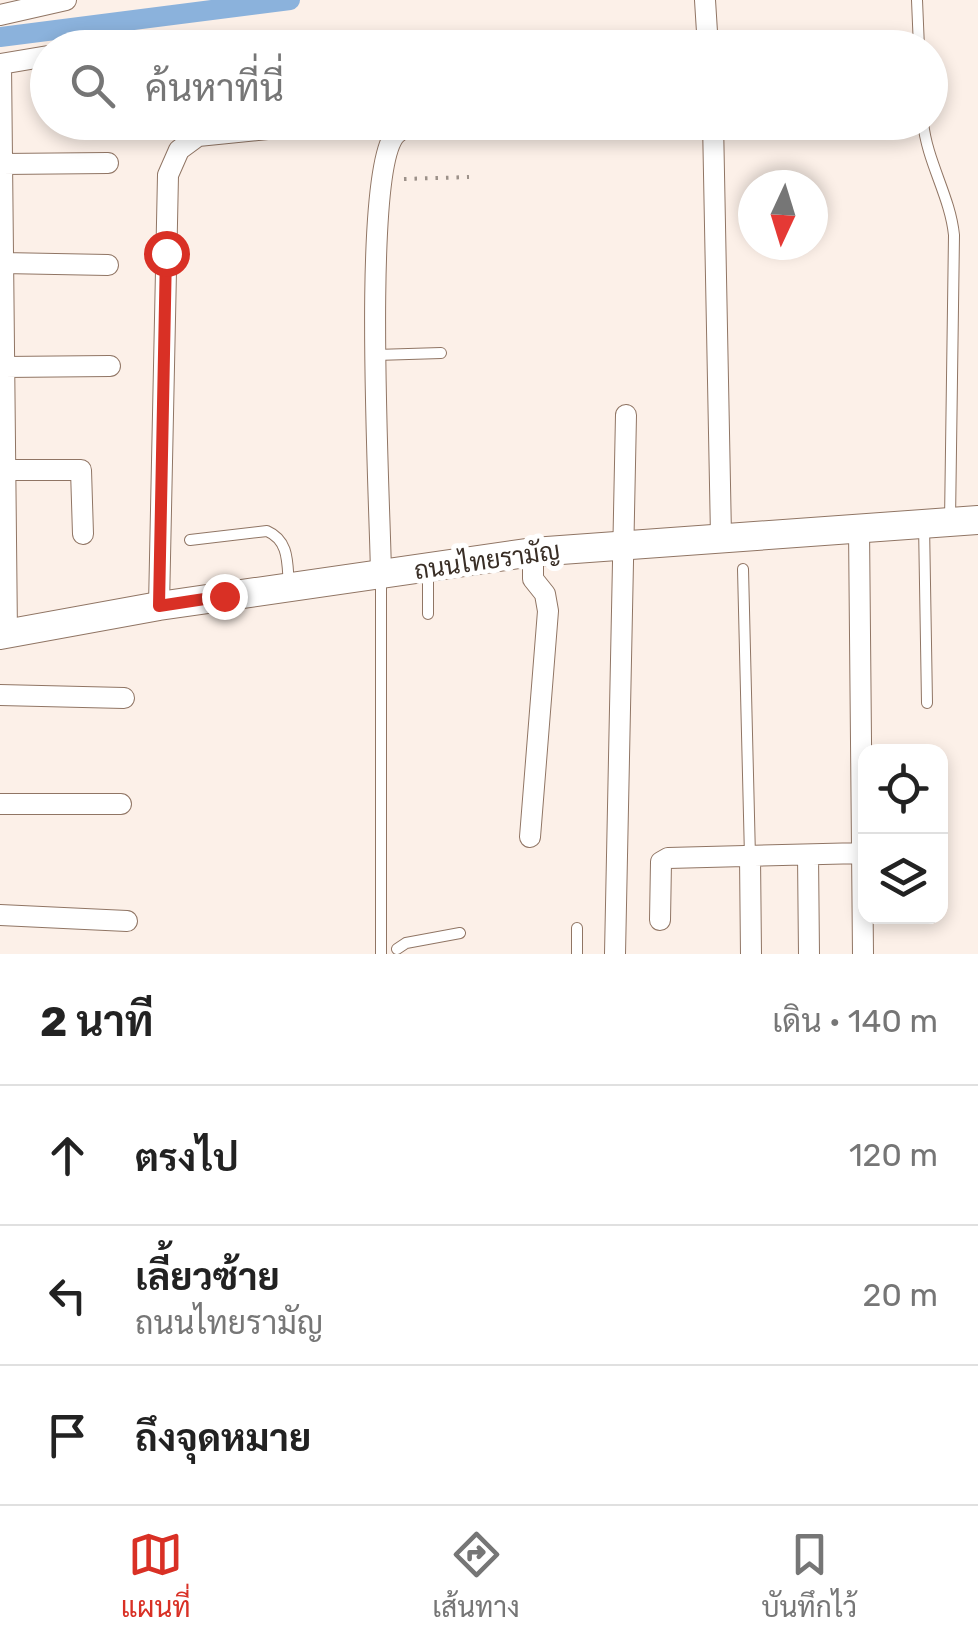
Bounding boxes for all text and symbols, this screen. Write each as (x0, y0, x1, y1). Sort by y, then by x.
search box (30, 30, 948, 140)
icon: search (65, 58, 120, 113)
text: ค้นหาที่นี่ (145, 65, 284, 111)
north arrow (738, 170, 828, 260)
route start (144, 231, 190, 277)
street label: ถนนไทยรามัญ (412, 534, 562, 586)
route end (202, 574, 248, 620)
map controls (858, 744, 948, 924)
button: locate (858, 744, 948, 834)
button: layers (858, 834, 948, 924)
text: 2 นาที (40, 997, 153, 1047)
text: เดิน · 140 m (772, 1002, 938, 1040)
icon: ahead (40, 1128, 95, 1183)
text: ตรงไป (135, 1135, 239, 1181)
text: 120 m (849, 1136, 938, 1174)
text: เลี้ยวซ้าย (135, 1254, 280, 1300)
icon: left (40, 1268, 95, 1323)
text: 20 m (863, 1276, 938, 1314)
text: ถนนไทยรามัญ (135, 1304, 323, 1342)
icon: arrive (40, 1408, 95, 1463)
text: ถึงจุดหมาย (135, 1415, 311, 1461)
tab: แผนที่ (121, 1527, 191, 1624)
tab: เส้นทาง (432, 1527, 520, 1624)
tab: บันทึกไว้ (761, 1527, 857, 1624)

